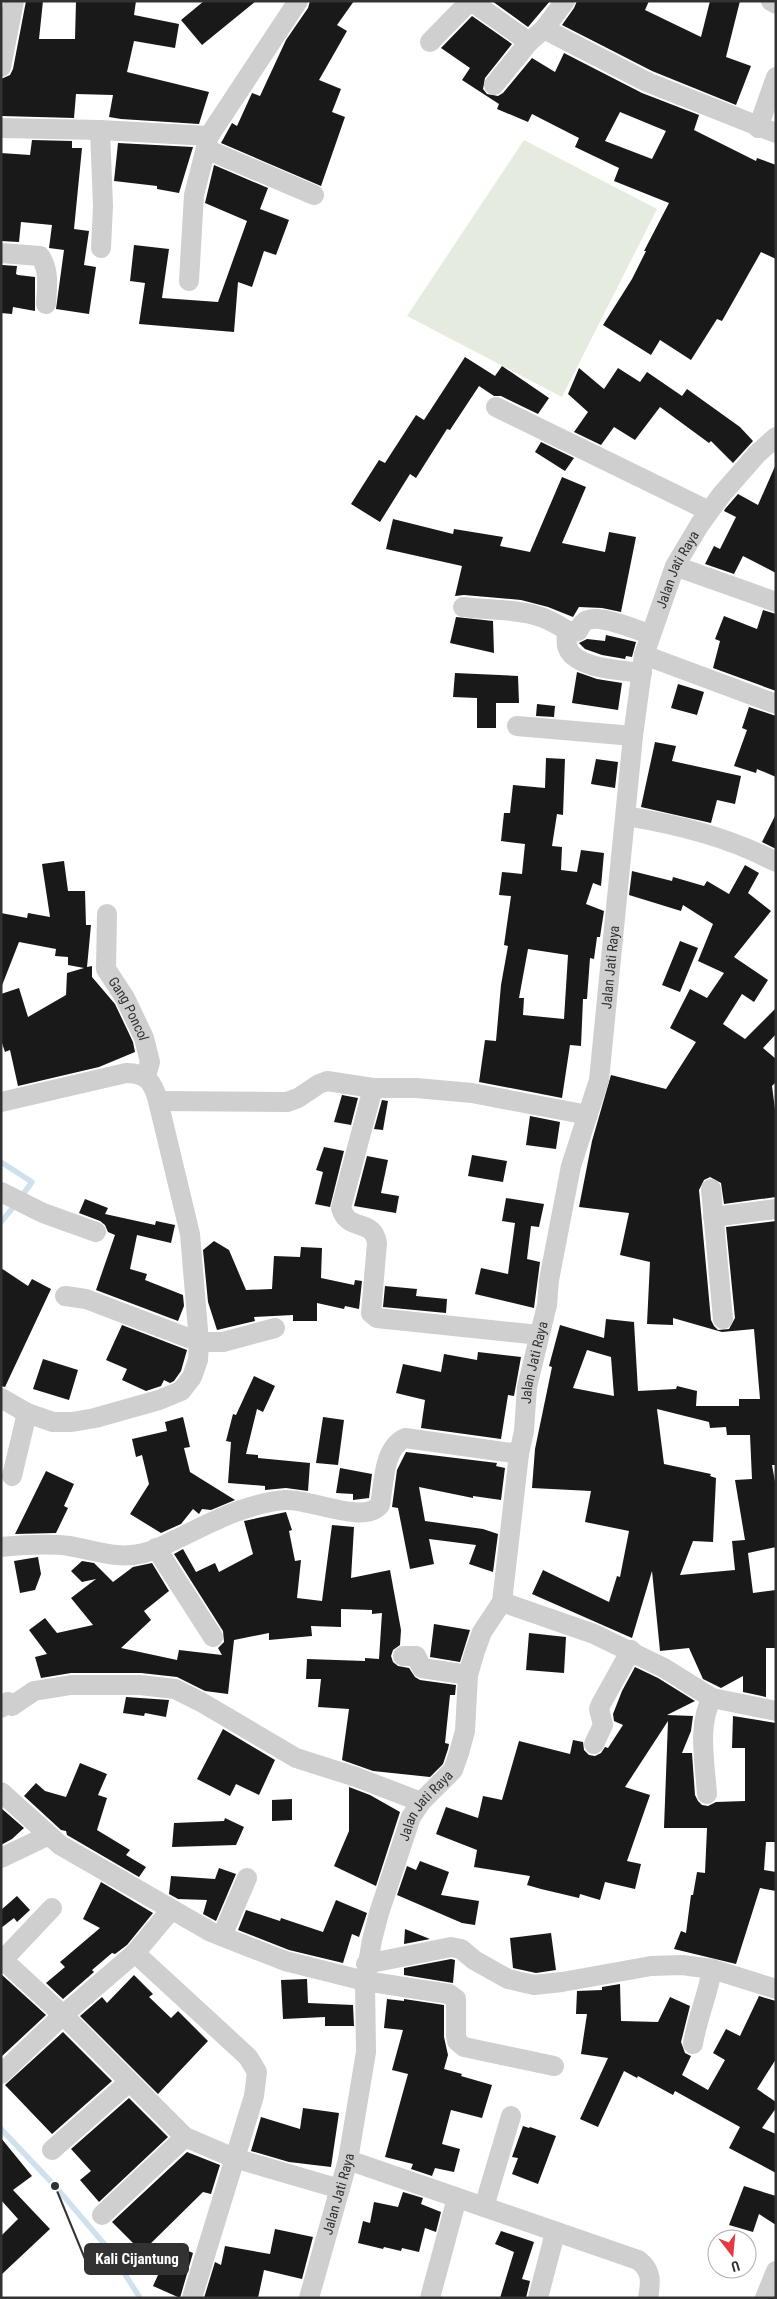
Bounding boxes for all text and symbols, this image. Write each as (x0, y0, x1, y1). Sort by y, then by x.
street label: Jalan Jati Raya (653, 528, 702, 611)
street label: Jalan Jati Raya (598, 925, 622, 1010)
street label: Gang Poncol (105, 974, 152, 1042)
street label: Jalan Jati Raya (518, 1320, 551, 1404)
street label: Jalan Jati Raya (396, 1767, 456, 1843)
street label: Jalan Jati Raya (319, 2152, 357, 2237)
north arrow (707, 2229, 757, 2279)
callout: Kali Cijantung (85, 2244, 188, 2274)
text: Kali Cijantung (95, 2250, 179, 2268)
text: U (730, 2258, 742, 2275)

